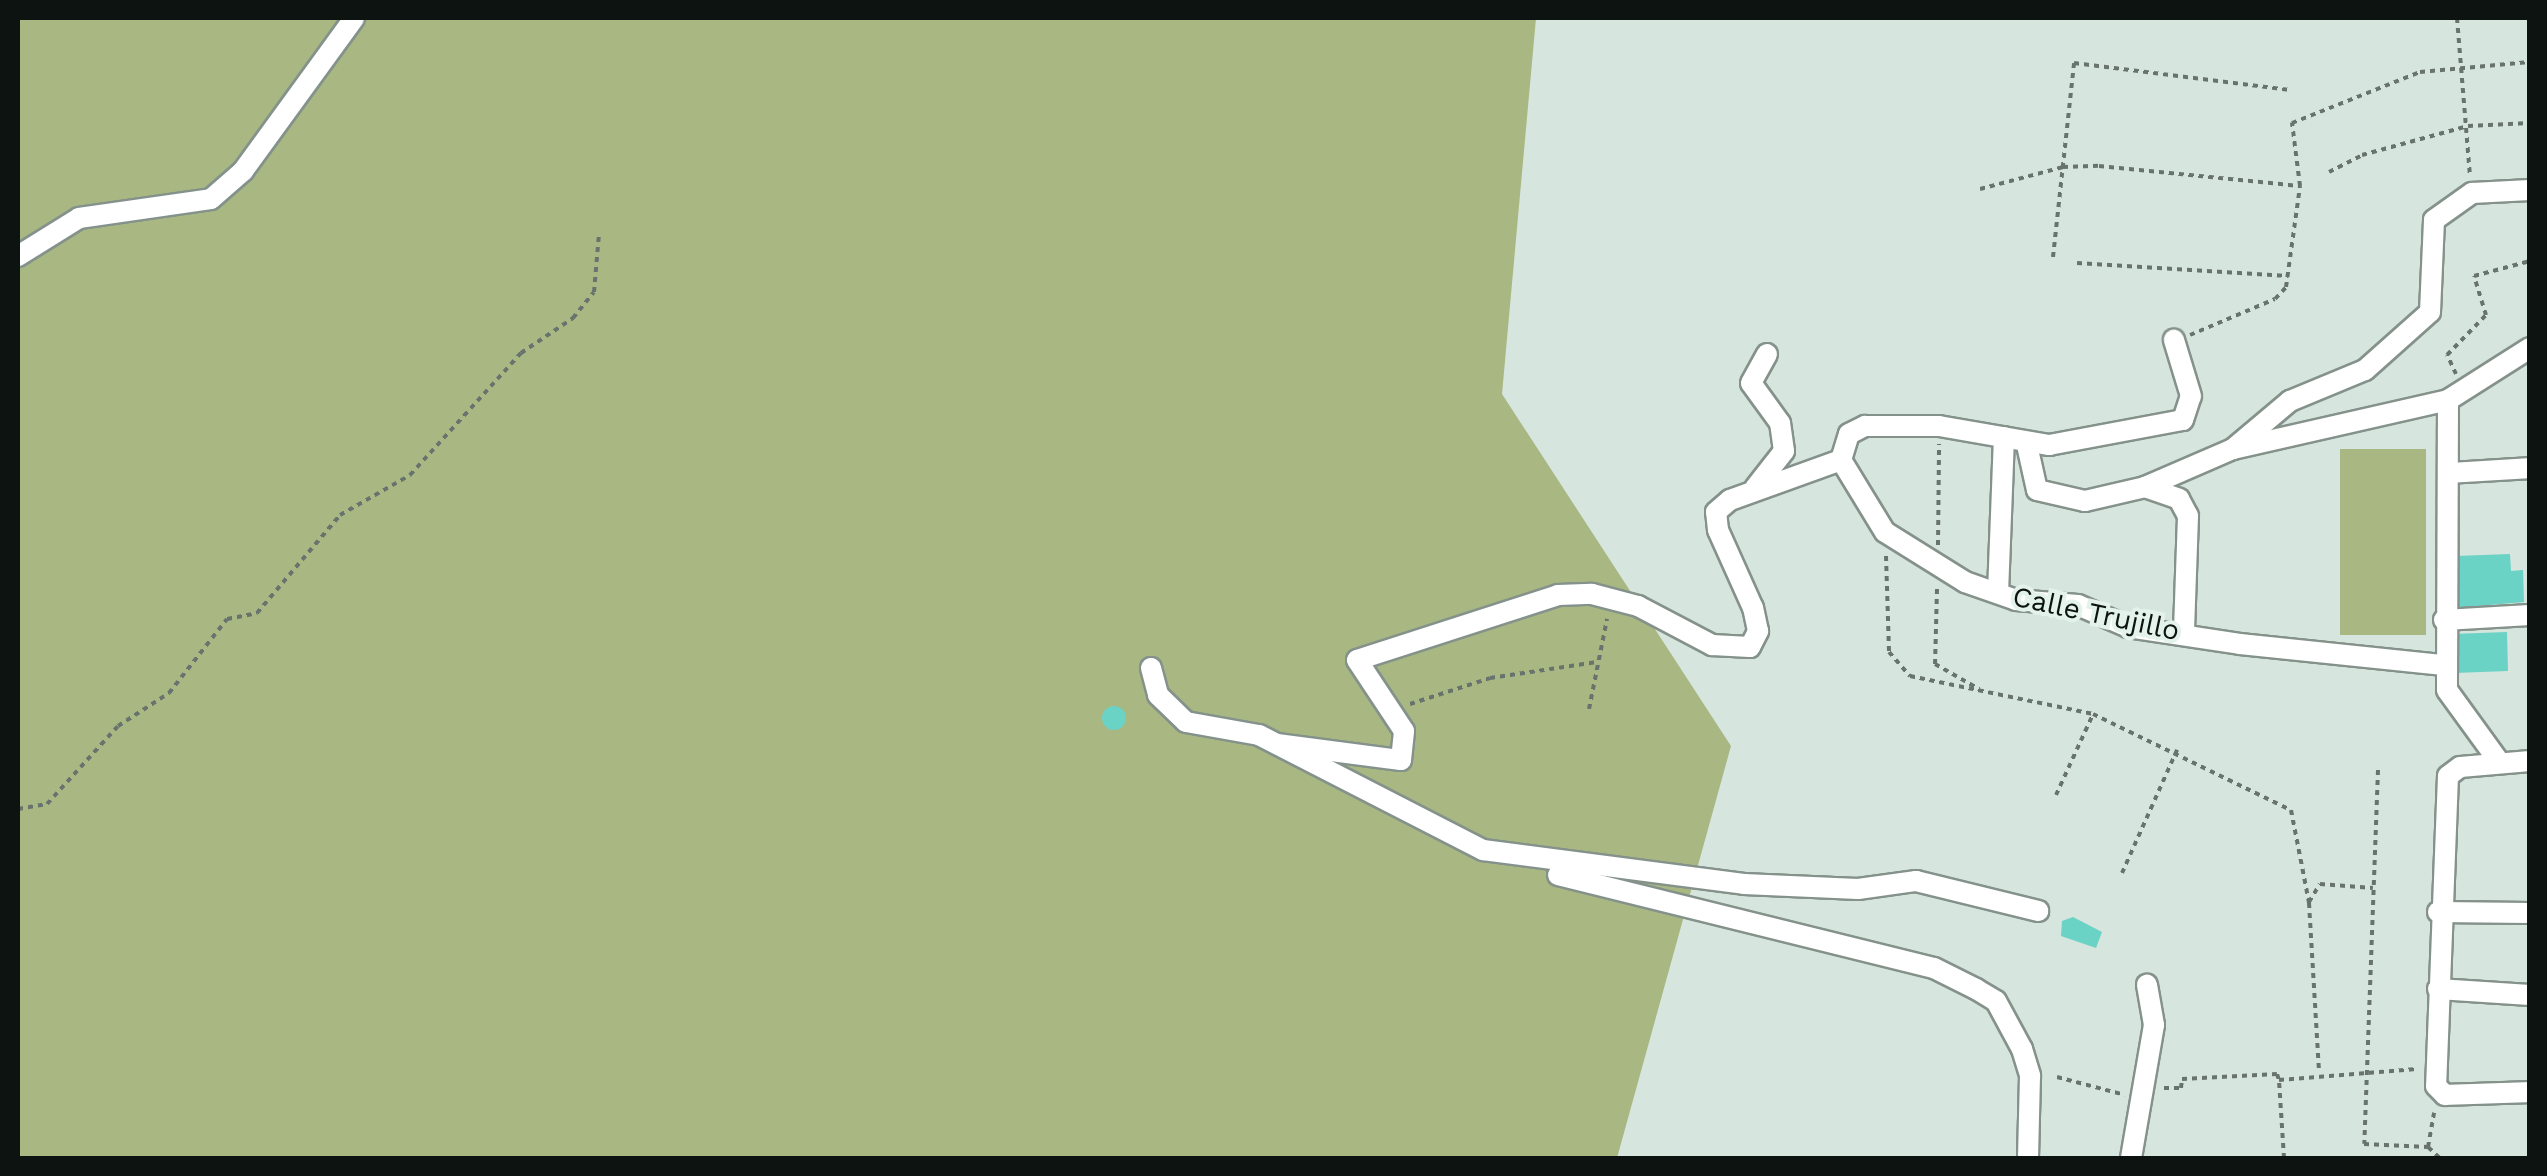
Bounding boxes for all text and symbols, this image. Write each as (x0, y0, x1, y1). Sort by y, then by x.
street label: Calle Trujillo (2009, 580, 2183, 648)

